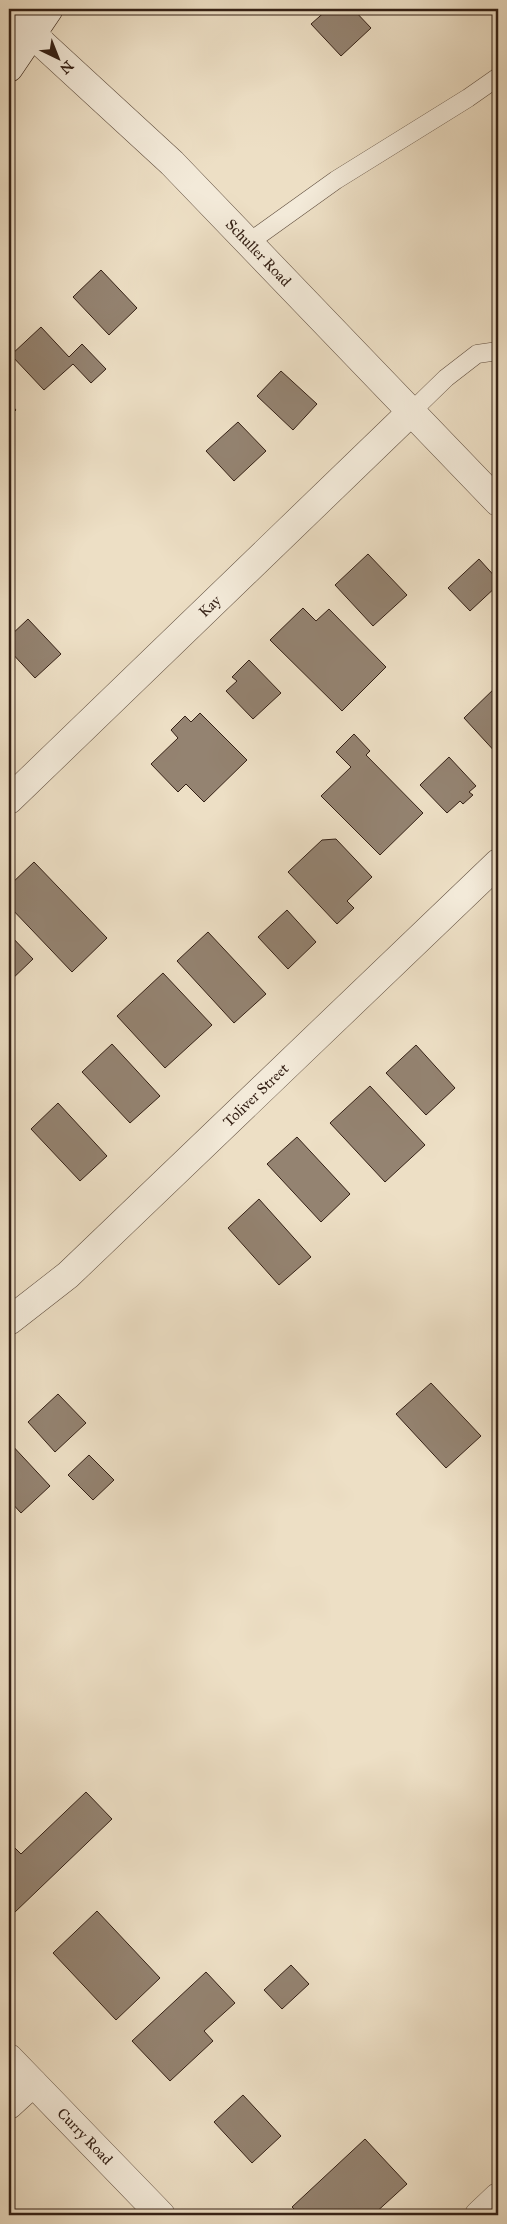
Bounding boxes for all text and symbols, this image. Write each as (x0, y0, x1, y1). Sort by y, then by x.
north arrow (32, 32, 82, 82)
text: N (56, 57, 77, 77)
street label: Schuller Road (222, 215, 295, 290)
street label: Kay (195, 591, 225, 621)
street label: Toliver Street (219, 1059, 293, 1131)
street label: Curry Road (53, 2104, 117, 2169)

